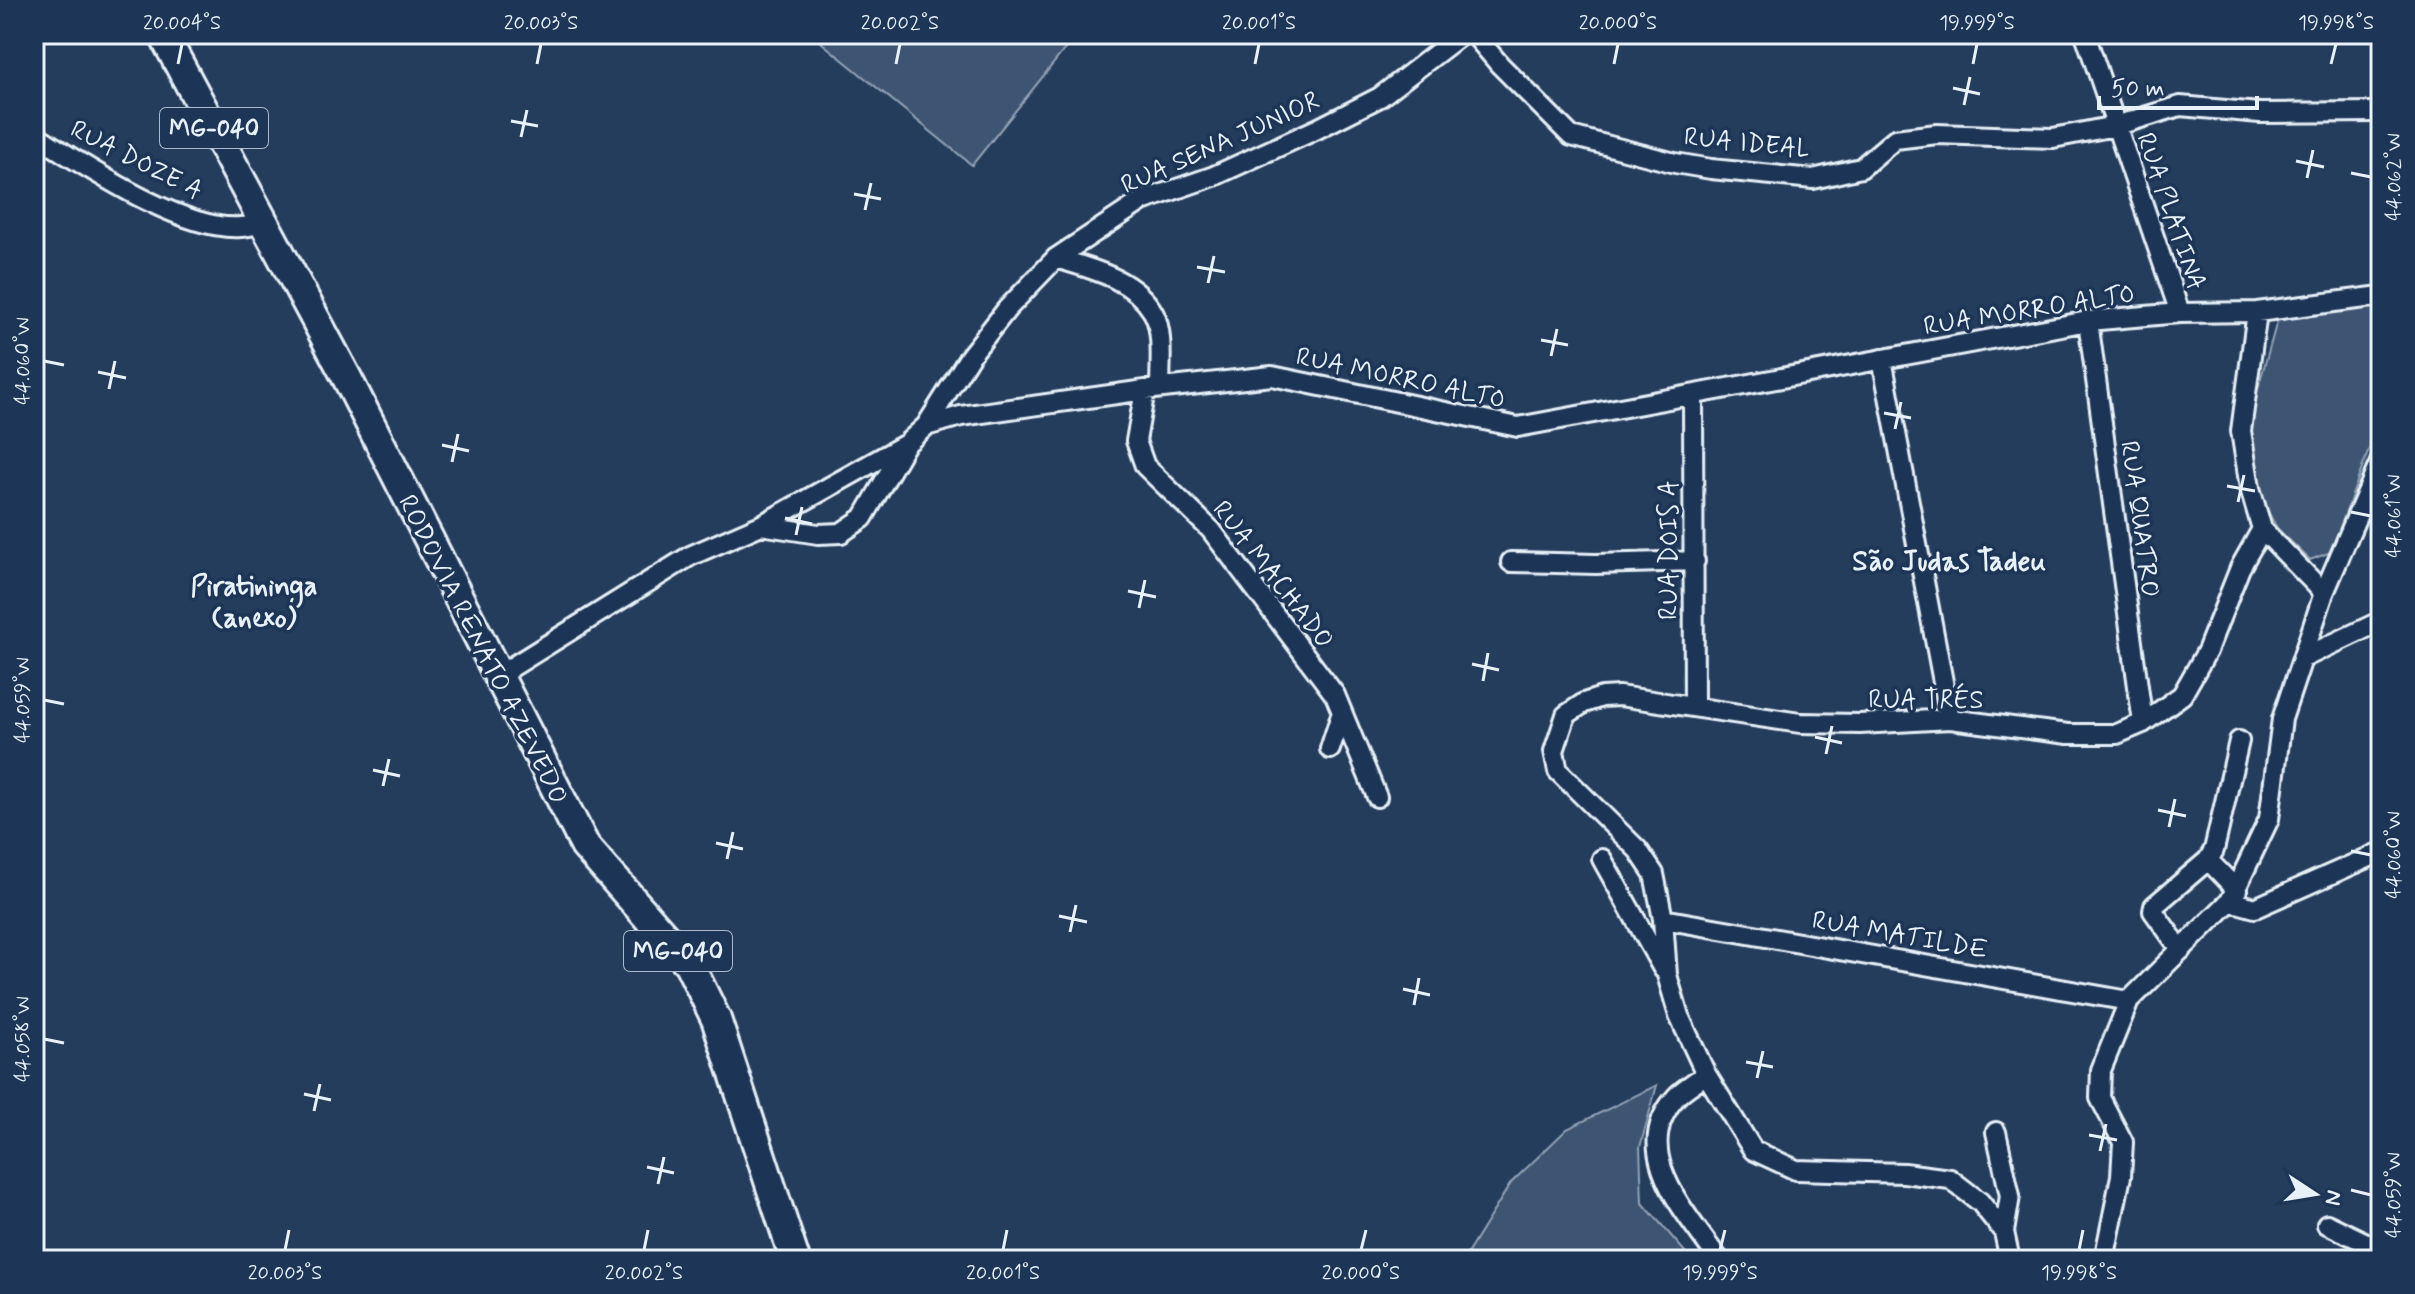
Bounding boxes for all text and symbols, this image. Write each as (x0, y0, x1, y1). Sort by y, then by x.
text: 20.004°S (143, 10, 221, 37)
text: 20.003°S (504, 10, 578, 37)
text: 20.002°S (861, 10, 939, 37)
text: 20.001°S (1222, 10, 1296, 37)
text: 20.000°S (1579, 10, 1657, 37)
text: 19.999°S (1939, 10, 2015, 37)
text: 19.998°S (2298, 10, 2374, 37)
scale bar (2099, 60, 2257, 110)
text: 50 m (2111, 74, 2165, 105)
street label: RUA SENA JUNIOR (1116, 85, 1326, 203)
road number: MG-040 (160, 108, 268, 148)
street label: RUA DOZE A (64, 113, 208, 209)
street label: RUA IDEAL (1682, 120, 1811, 168)
street label: RUA PLATINA (2127, 128, 2213, 295)
text: 44.062°W (2381, 133, 2408, 221)
street label: RUA MORRO ALTO (1921, 278, 2137, 344)
text: 44.060°W (10, 317, 37, 405)
street label: RUA MORRO ALTO (1293, 340, 1508, 418)
street label: RUA QUATRO (2111, 439, 2167, 600)
text: 44.061°W (2381, 474, 2408, 558)
street label: RUA DOIS A (1653, 480, 1687, 620)
street label: RODOVIA RENATO AZEVEDO (389, 489, 575, 810)
street label: RUA MACHADO (1204, 494, 1341, 656)
district label: São Judas Tadeu (1852, 544, 2046, 581)
district label: Piratininga (anexo) (190, 569, 318, 638)
text: 44.059°W (10, 657, 37, 743)
street label: RUA TRÉS (1868, 682, 1984, 718)
text: 44.060°W (2381, 811, 2408, 899)
street label: RUA MATILDE (1809, 904, 1990, 968)
road number: MG-040 (624, 931, 732, 971)
text: 44.058°W (10, 996, 37, 1082)
text: 44.059°W (2381, 1152, 2408, 1238)
north arrow (2275, 1154, 2355, 1234)
text: N (2317, 1188, 2348, 1208)
text: 20.003°S (248, 1260, 322, 1287)
text: 20.002°S (605, 1260, 683, 1287)
text: 20.001°S (966, 1260, 1040, 1287)
text: 20.000°S (1322, 1260, 1400, 1287)
text: 19.999°S (1682, 1260, 1758, 1287)
text: 19.998°S (2041, 1260, 2117, 1287)

